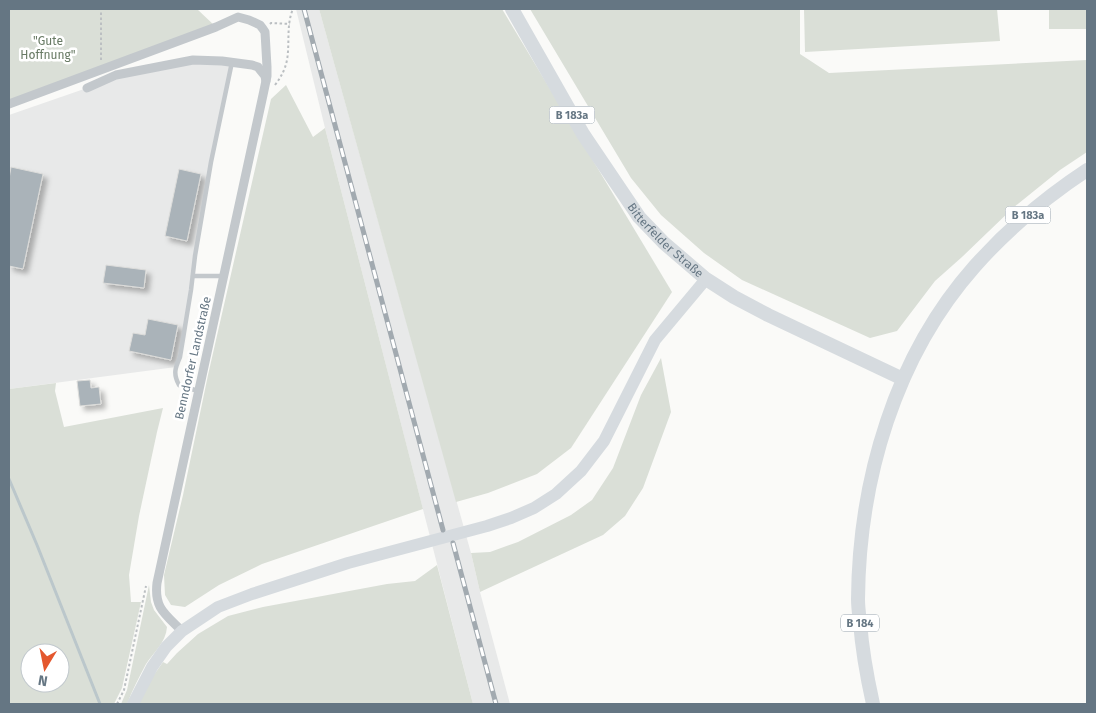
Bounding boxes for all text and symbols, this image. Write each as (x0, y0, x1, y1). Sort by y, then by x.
park label: "Gute Hoffnung" (20, 34, 76, 62)
road number: B 183a (550, 106, 594, 124)
street label: Bitterfelder Straße (625, 200, 706, 281)
road number: B 183a (1006, 206, 1050, 224)
street label: Benndorfer Landstraße (172, 295, 214, 421)
road number: B 184 (841, 614, 879, 632)
north arrow (20, 643, 70, 693)
text: N (37, 671, 49, 689)

